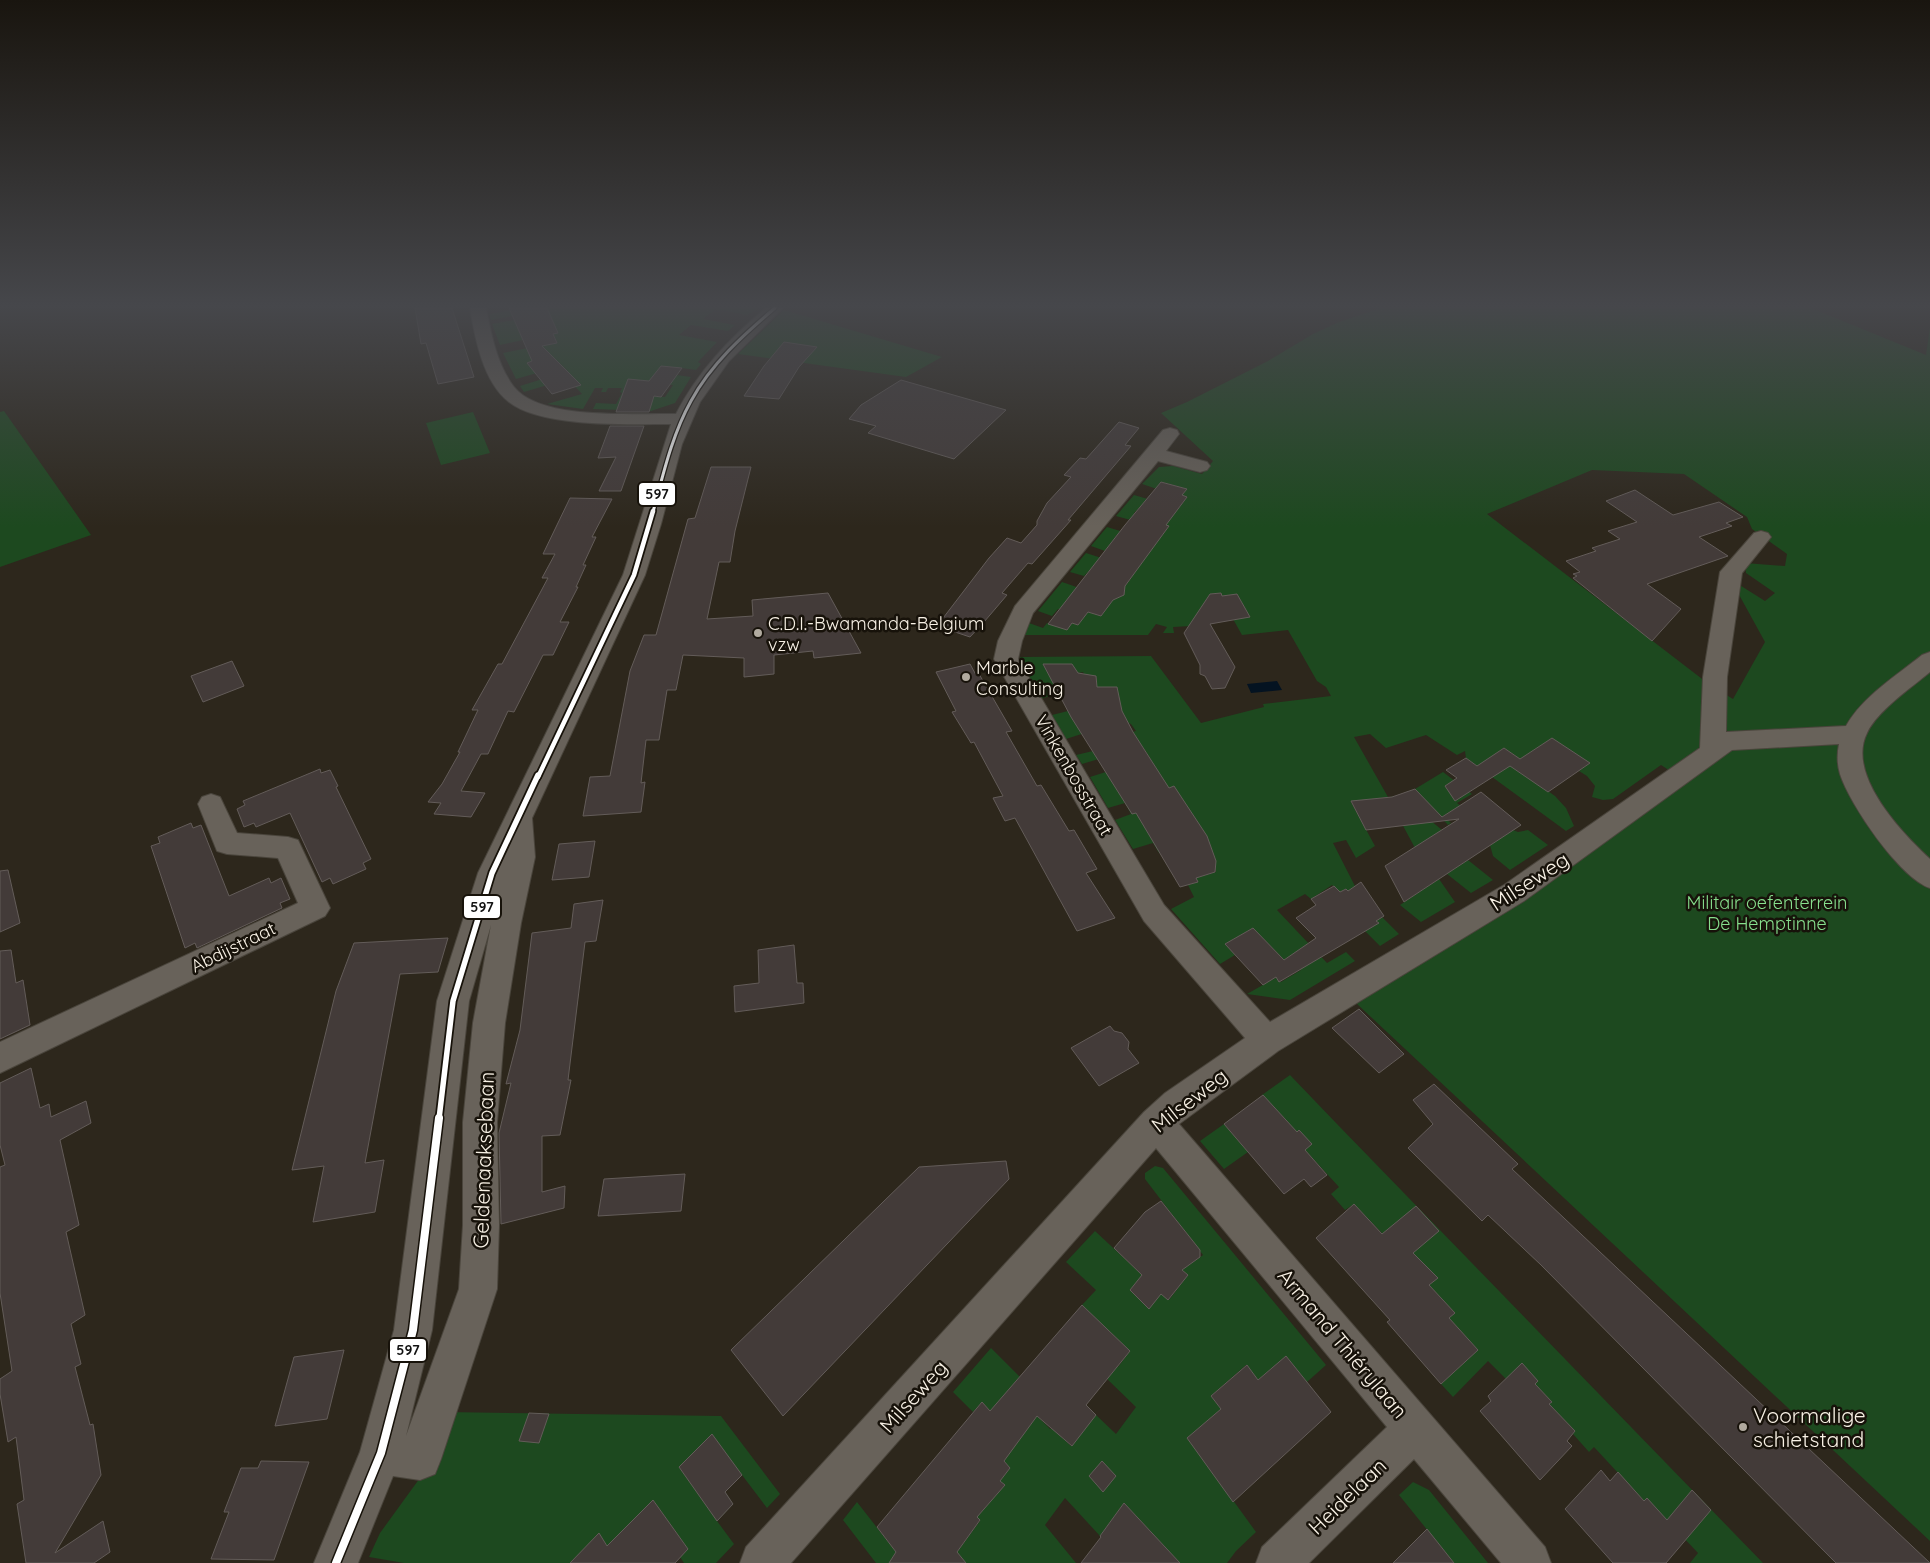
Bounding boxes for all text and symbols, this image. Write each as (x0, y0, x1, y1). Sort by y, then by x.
line badge: 597 (638, 482, 676, 506)
text: 597 (645, 485, 669, 503)
place label: C.D.I.-Bwamanda-Belgium vzw (768, 612, 984, 656)
marker: C.D.I.-Bwamanda-Belgium vzw (752, 627, 764, 639)
place label: Marble Consulting (976, 656, 1063, 700)
marker: Marble Consulting (960, 671, 972, 683)
street label: Vinkenbosstraat (1030, 711, 1118, 839)
street label: Milseweg (1485, 846, 1573, 916)
park label: Militair oefenterrein De Hemptinne (1687, 891, 1847, 935)
line badge: 597 (463, 895, 501, 919)
text: 597 (470, 898, 494, 916)
street label: Abdijstraat (187, 917, 279, 977)
street label: Milseweg (1146, 1062, 1232, 1138)
street label: Geldenaaksebaan (467, 1071, 499, 1249)
street label: Armand Thiérylaan (1273, 1263, 1413, 1423)
line badge: 597 (389, 1338, 427, 1362)
text: 597 (396, 1341, 420, 1359)
street label: Milseweg (874, 1354, 952, 1438)
place label: Voormalige schietstand (1753, 1402, 1866, 1452)
marker: Voormalige schietstand (1737, 1421, 1749, 1433)
street label: Heidelaan (1302, 1452, 1392, 1540)

